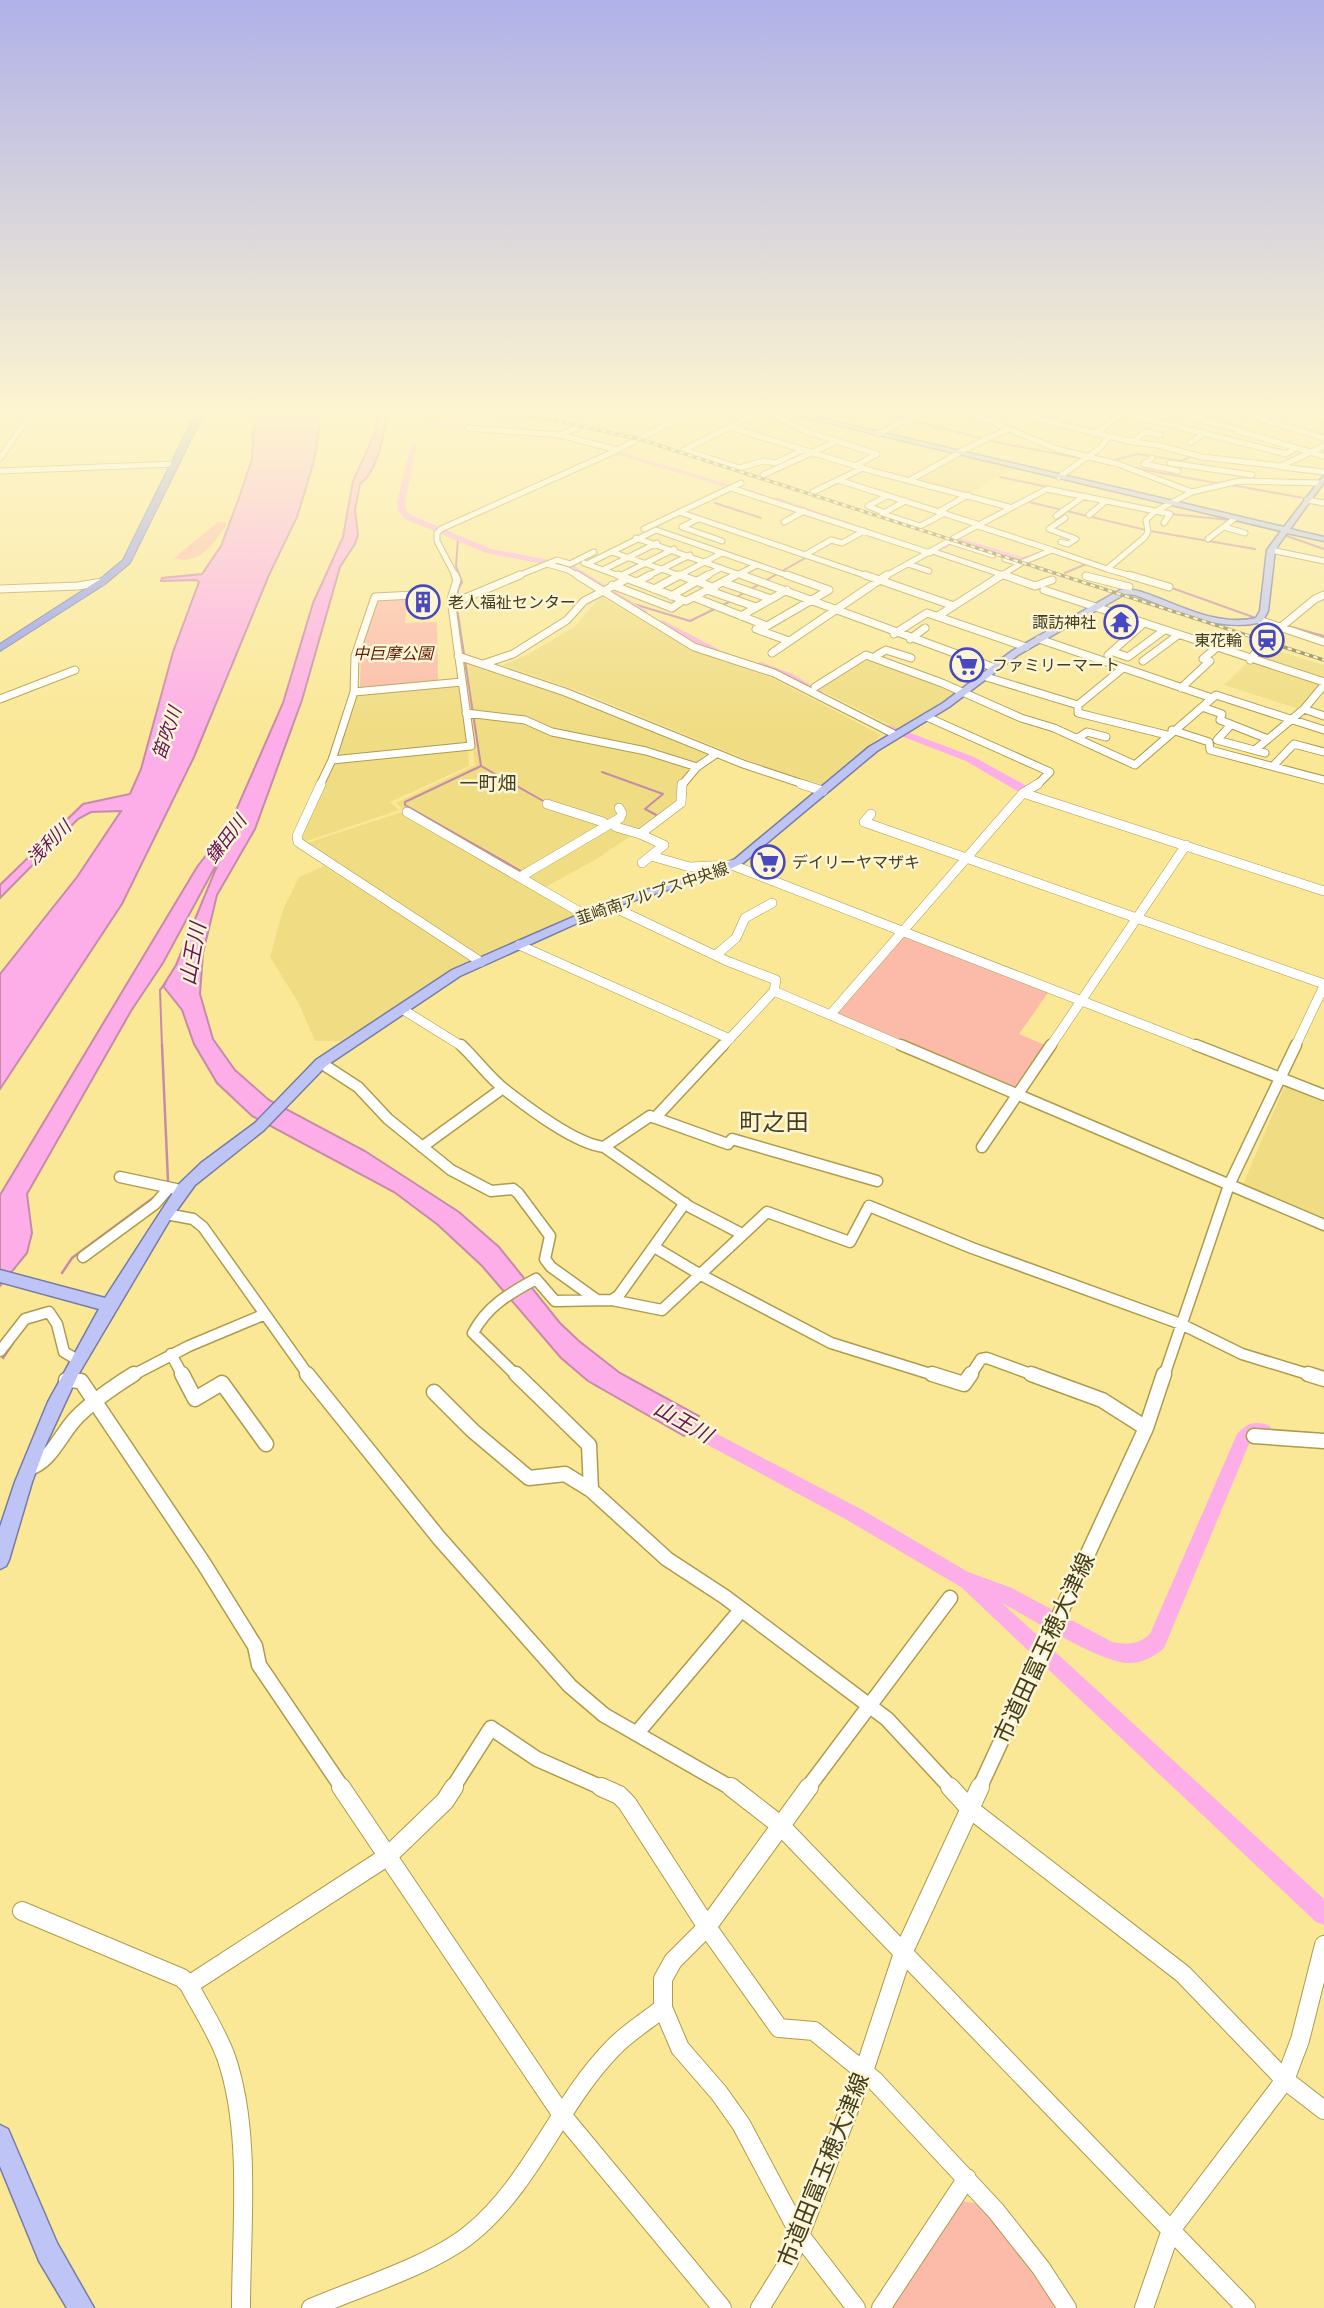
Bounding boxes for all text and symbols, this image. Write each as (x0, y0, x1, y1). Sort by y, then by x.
building icon: 老人福祉センター (404, 583, 442, 621)
place label: 老人福祉センター (448, 591, 576, 613)
temple icon: 諏訪神社 (1102, 603, 1140, 641)
place label: 諏訪神社 (1032, 611, 1096, 633)
station icon: 東花輪 (1248, 621, 1286, 659)
place label: 東花輪 (1194, 629, 1242, 651)
park label: 中巨摩公園 (353, 642, 435, 664)
supermarket icon: ファミリーマート (948, 646, 986, 684)
place label: ファミリーマート (992, 654, 1120, 676)
water label: 笛吹川 (146, 701, 188, 762)
district label: 一町畑 (459, 770, 517, 796)
water label: 鎌田川 (199, 808, 253, 868)
water label: 浅利川 (21, 813, 78, 871)
supermarket icon: デイリーヤマザキ (749, 843, 787, 881)
place label: デイリーヤマザキ (792, 851, 920, 873)
street label: 韮崎南アルプス中央線 (573, 857, 731, 929)
water label: 山王川 (173, 918, 213, 987)
district label: 町之田 (740, 1106, 809, 1138)
water label: 山王川 (649, 1394, 720, 1450)
street label: 市道田富玉穂大津線 (986, 1547, 1102, 1749)
street label: 市道田富玉穂大津線 (769, 2068, 877, 2272)

